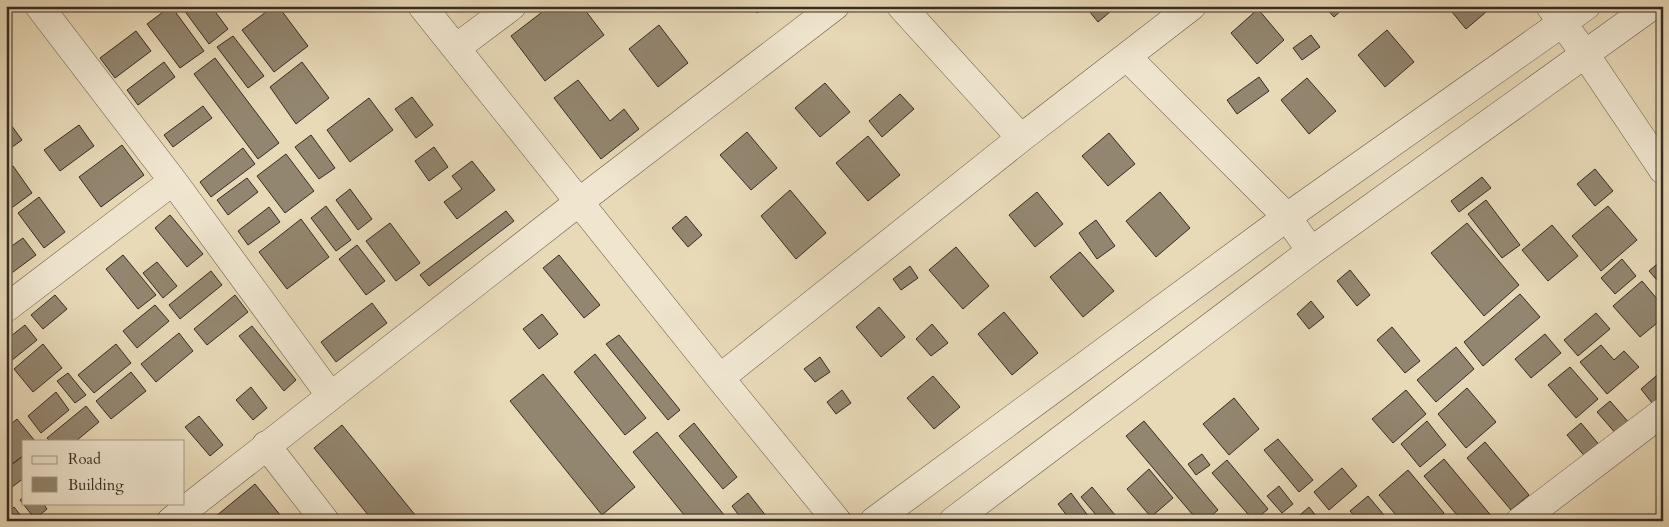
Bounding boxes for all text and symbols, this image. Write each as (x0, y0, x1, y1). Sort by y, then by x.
legend (22, 440, 185, 504)
text: Road (68, 449, 101, 469)
text: Building (68, 475, 124, 495)

